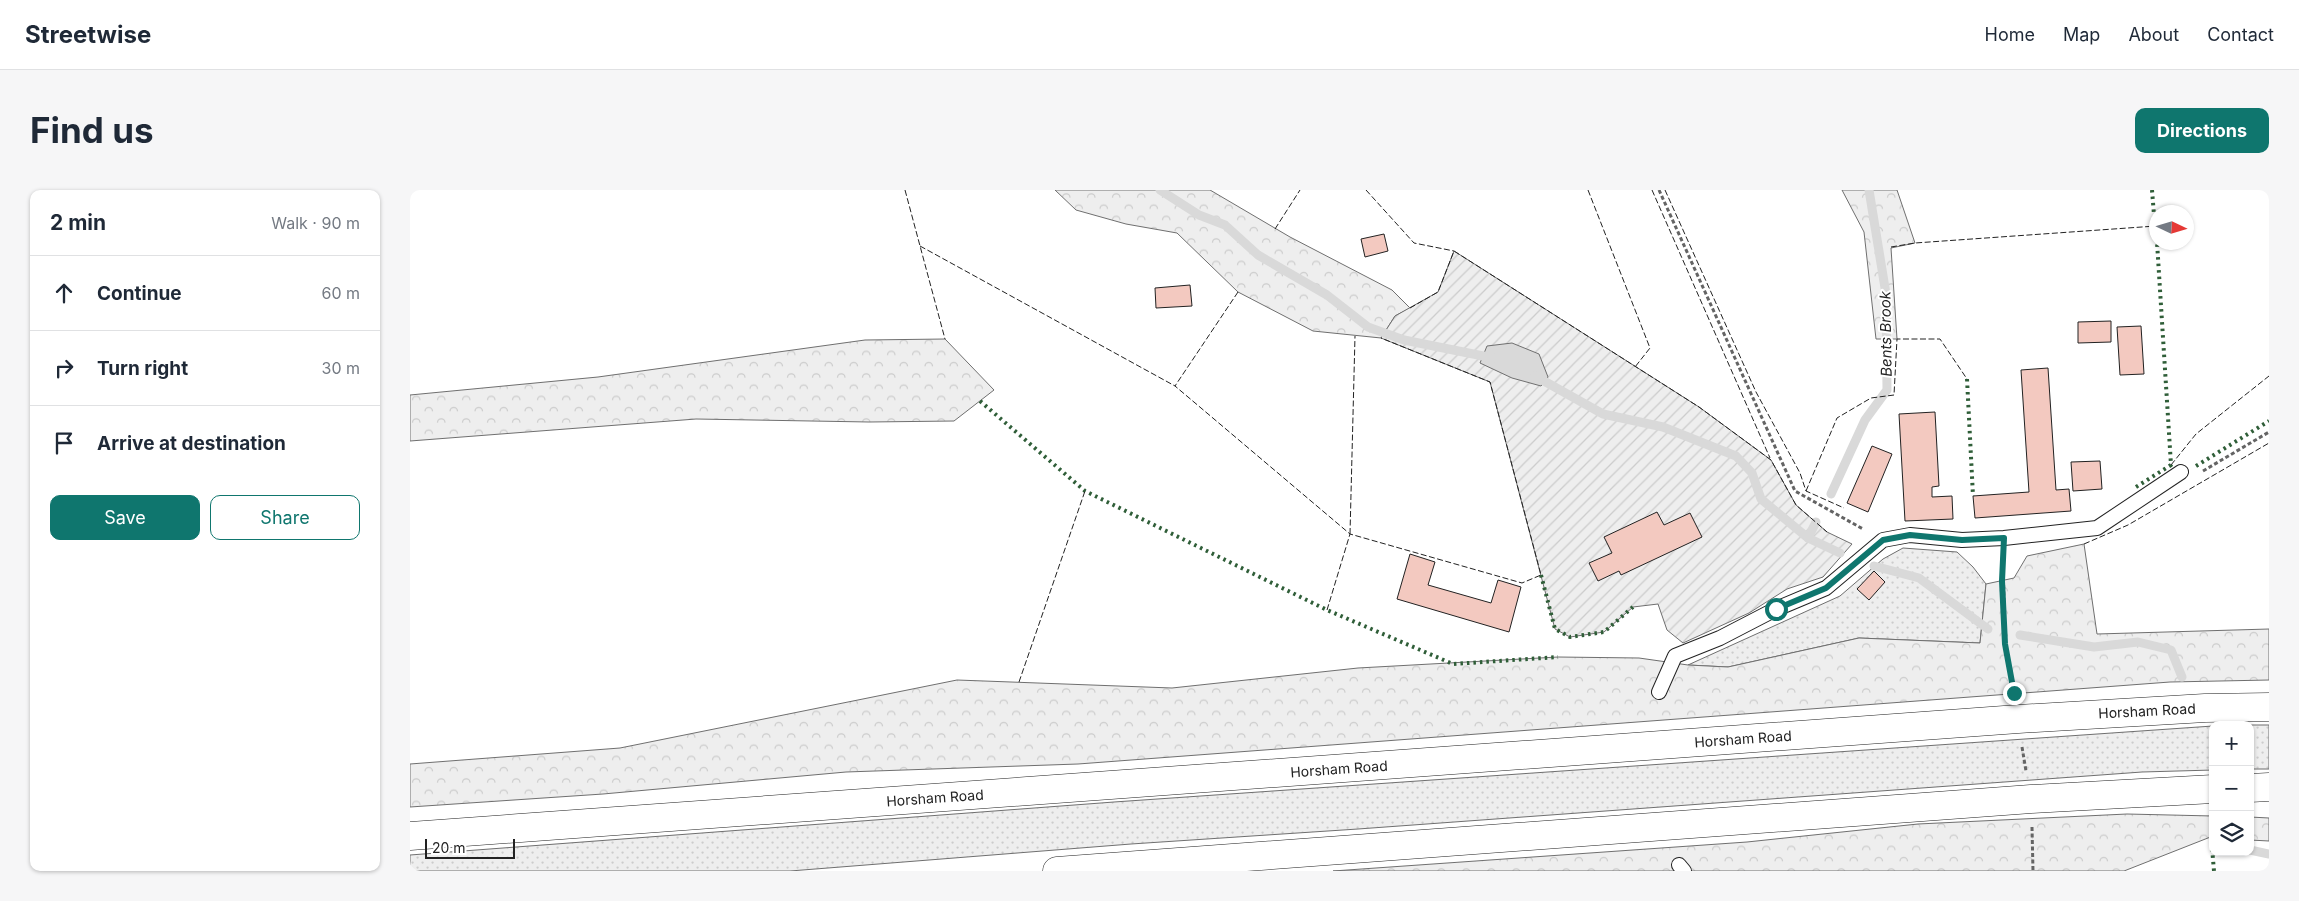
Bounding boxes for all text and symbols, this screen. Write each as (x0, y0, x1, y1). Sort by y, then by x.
text: Streetwise (25, 20, 151, 49)
text: Home (1985, 24, 2035, 45)
text: Map (2063, 24, 2100, 45)
text: About (2128, 24, 2179, 45)
text: Contact (2207, 24, 2274, 45)
button: Directions (2135, 108, 2269, 153)
text: Find us (30, 109, 154, 151)
north arrow (2149, 205, 2194, 250)
text: 2 min (50, 210, 106, 235)
text: Walk · 90 m (271, 213, 360, 233)
icon: ahead (50, 279, 78, 307)
text: Continue (97, 282, 182, 305)
text: 60 m (321, 283, 360, 303)
water label: Bents Brook (1875, 290, 1896, 377)
icon: right (50, 354, 78, 382)
text: Turn right (97, 357, 188, 380)
text: 30 m (322, 358, 360, 378)
icon: arrive (50, 429, 78, 457)
text: Arrive at destination (97, 432, 286, 455)
button: Save (50, 495, 200, 540)
button: Share (210, 495, 360, 540)
route start (1765, 598, 1788, 621)
route end (2003, 682, 2026, 705)
street label: Horsham Road (2098, 699, 2196, 722)
map controls (2209, 721, 2254, 856)
button: + (2209, 721, 2254, 766)
street label: Horsham Road (1694, 727, 1792, 750)
street label: Horsham Road (1290, 757, 1388, 780)
button: − (2209, 766, 2254, 811)
street label: Horsham Road (886, 786, 984, 809)
button: layers (2209, 811, 2254, 856)
scale bar (425, 836, 515, 859)
text: 20 m (432, 839, 466, 856)

